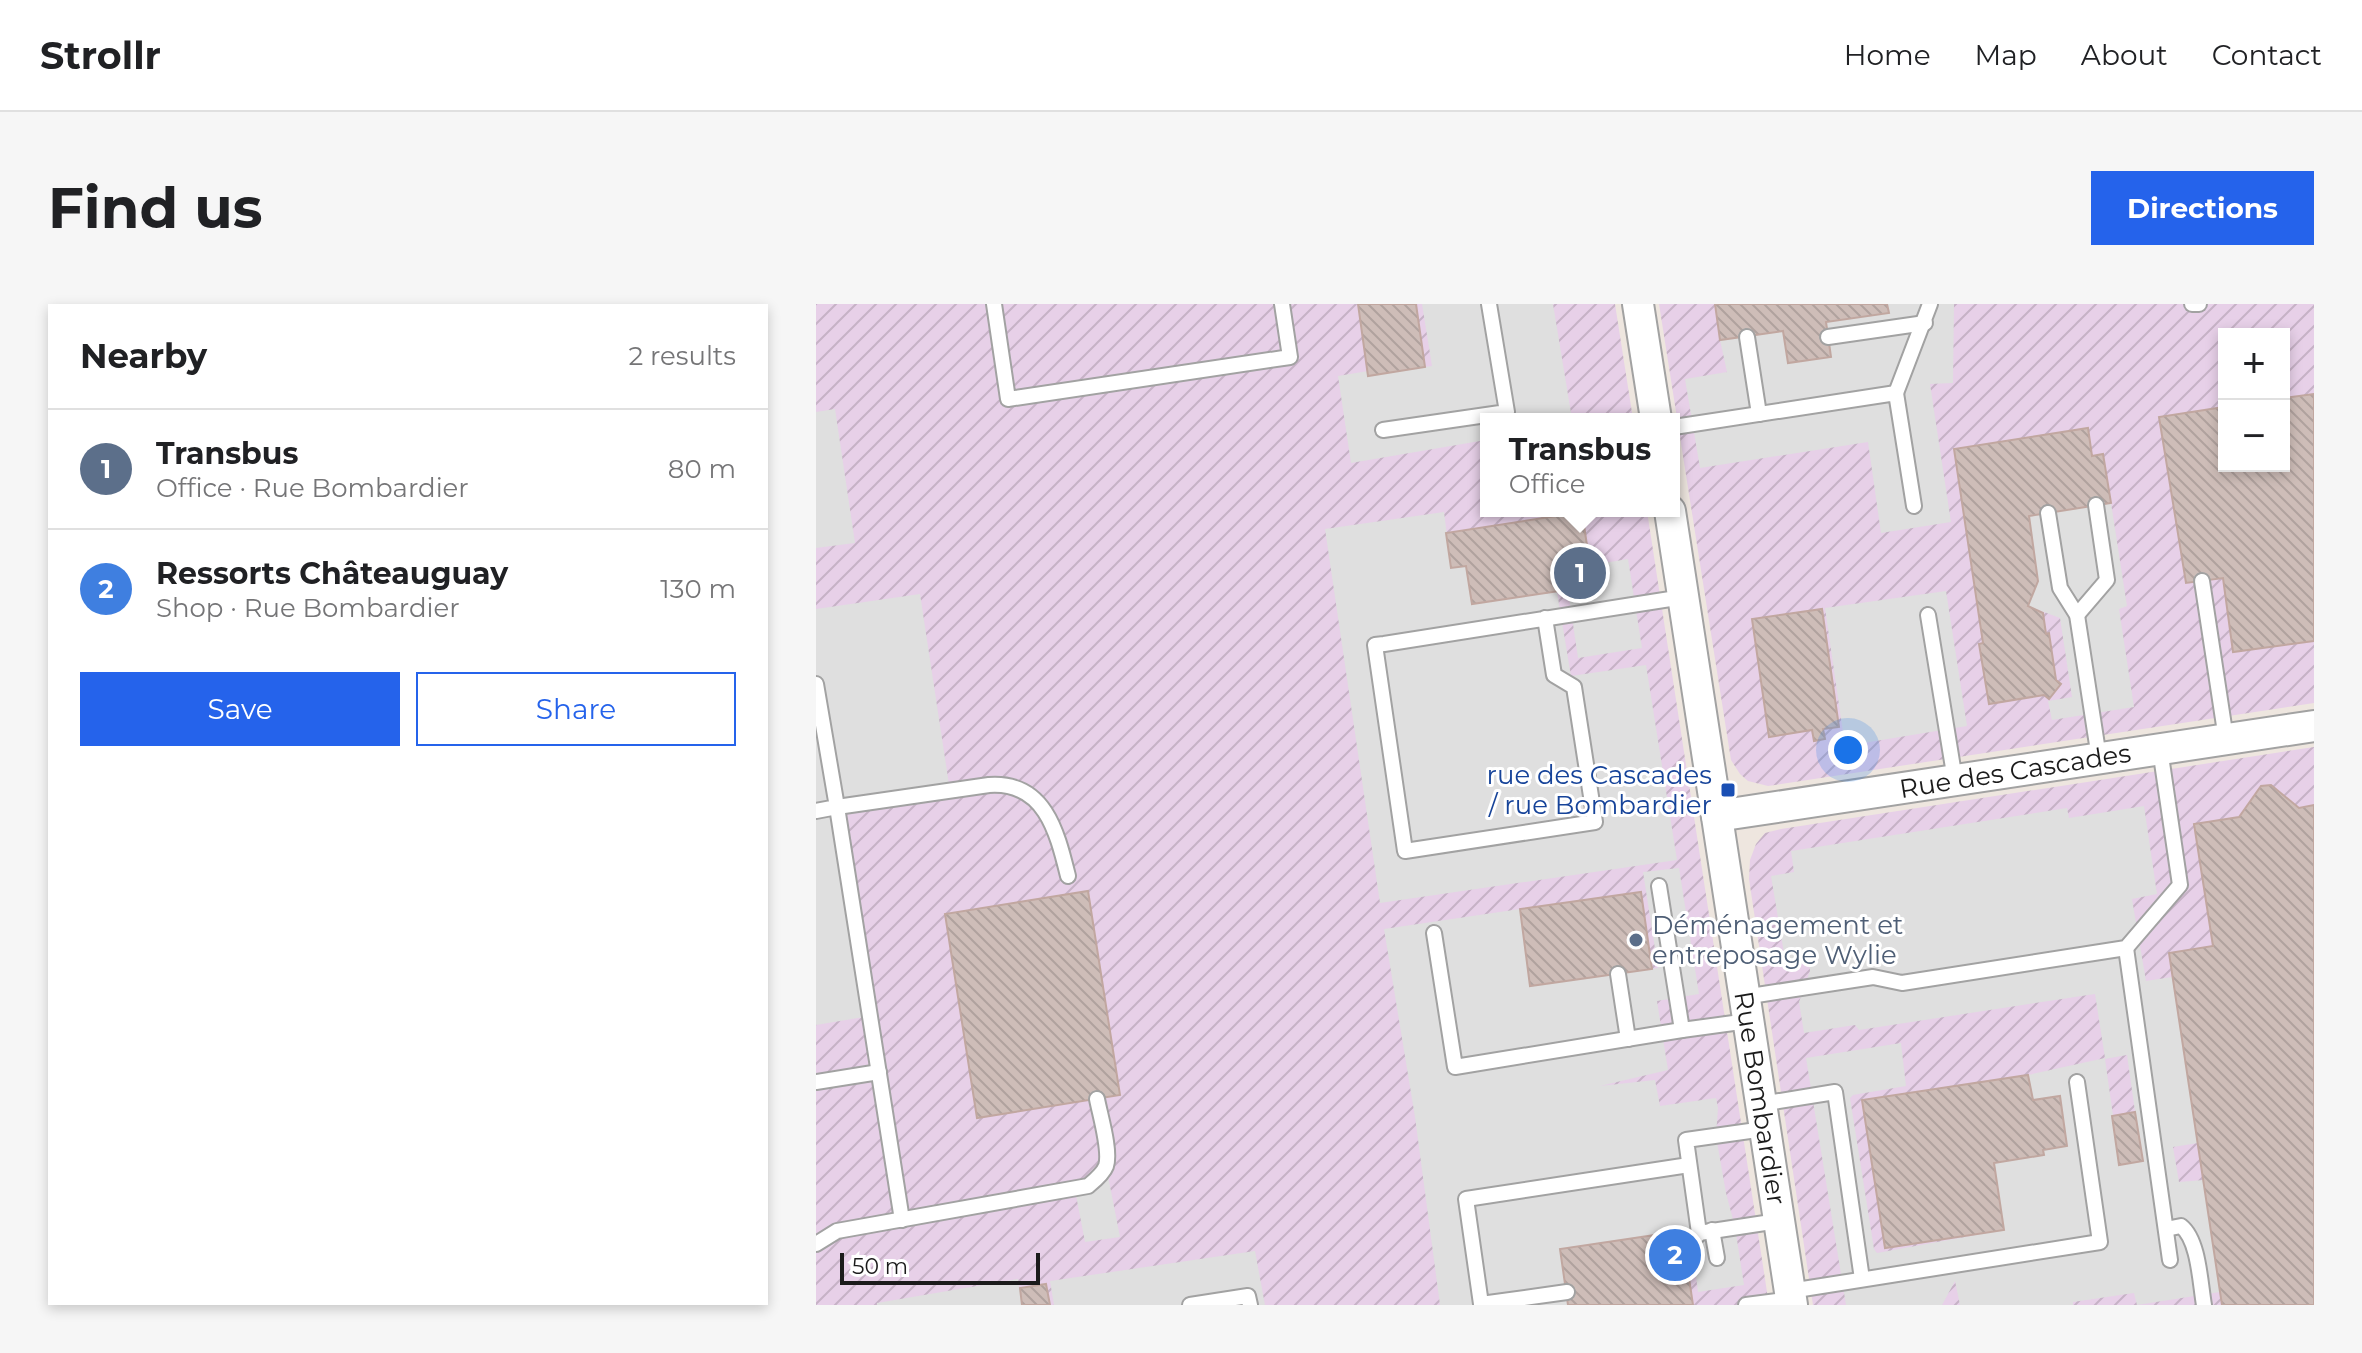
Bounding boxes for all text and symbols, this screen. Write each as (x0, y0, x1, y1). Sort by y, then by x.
text: Strollr (40, 32, 161, 79)
text: Home (1844, 38, 1931, 72)
text: Map (1975, 38, 2037, 72)
text: About (2081, 38, 2168, 72)
text: Contact (2212, 38, 2322, 72)
button: Directions (2091, 171, 2314, 245)
text: Find us (48, 174, 262, 242)
map controls (2218, 328, 2290, 472)
button: + (2218, 328, 2290, 400)
text: Nearby (80, 335, 207, 377)
text: 2 results (628, 340, 736, 372)
button: − (2218, 400, 2290, 472)
popup (1480, 413, 1680, 517)
text: Transbus (1509, 431, 1651, 468)
text: Transbus (156, 435, 298, 472)
text: 1 (101, 453, 111, 485)
text: 80 m (668, 453, 736, 485)
text: Office (1509, 468, 1585, 500)
text: Office · Rue Bombardier (156, 472, 469, 504)
pin: 1 (1554, 543, 1606, 603)
text: Ressorts Châteauguay (156, 555, 508, 592)
text: 2 (98, 573, 114, 605)
text: 130 m (660, 573, 736, 605)
text: Shop · Rue Bombardier (156, 592, 460, 624)
button: Save (80, 672, 400, 746)
button: Share (416, 672, 736, 746)
your location (1828, 730, 1868, 770)
street label: Rue des Cascades (1897, 737, 2133, 805)
place label: rue des Cascades / rue Bombardier (1486, 759, 1712, 821)
marker: rue des Cascades / rue Bombardier (1719, 781, 1737, 799)
place label: Déménagement et entreposage Wylie (1652, 909, 1903, 971)
marker: Déménagement et entreposage Wylie (1627, 931, 1645, 949)
street label: Rue Bombardier (1727, 989, 1793, 1207)
pin: 2 (1649, 1225, 1701, 1285)
scale bar (840, 1249, 1040, 1285)
text: 50 m (852, 1253, 908, 1280)

